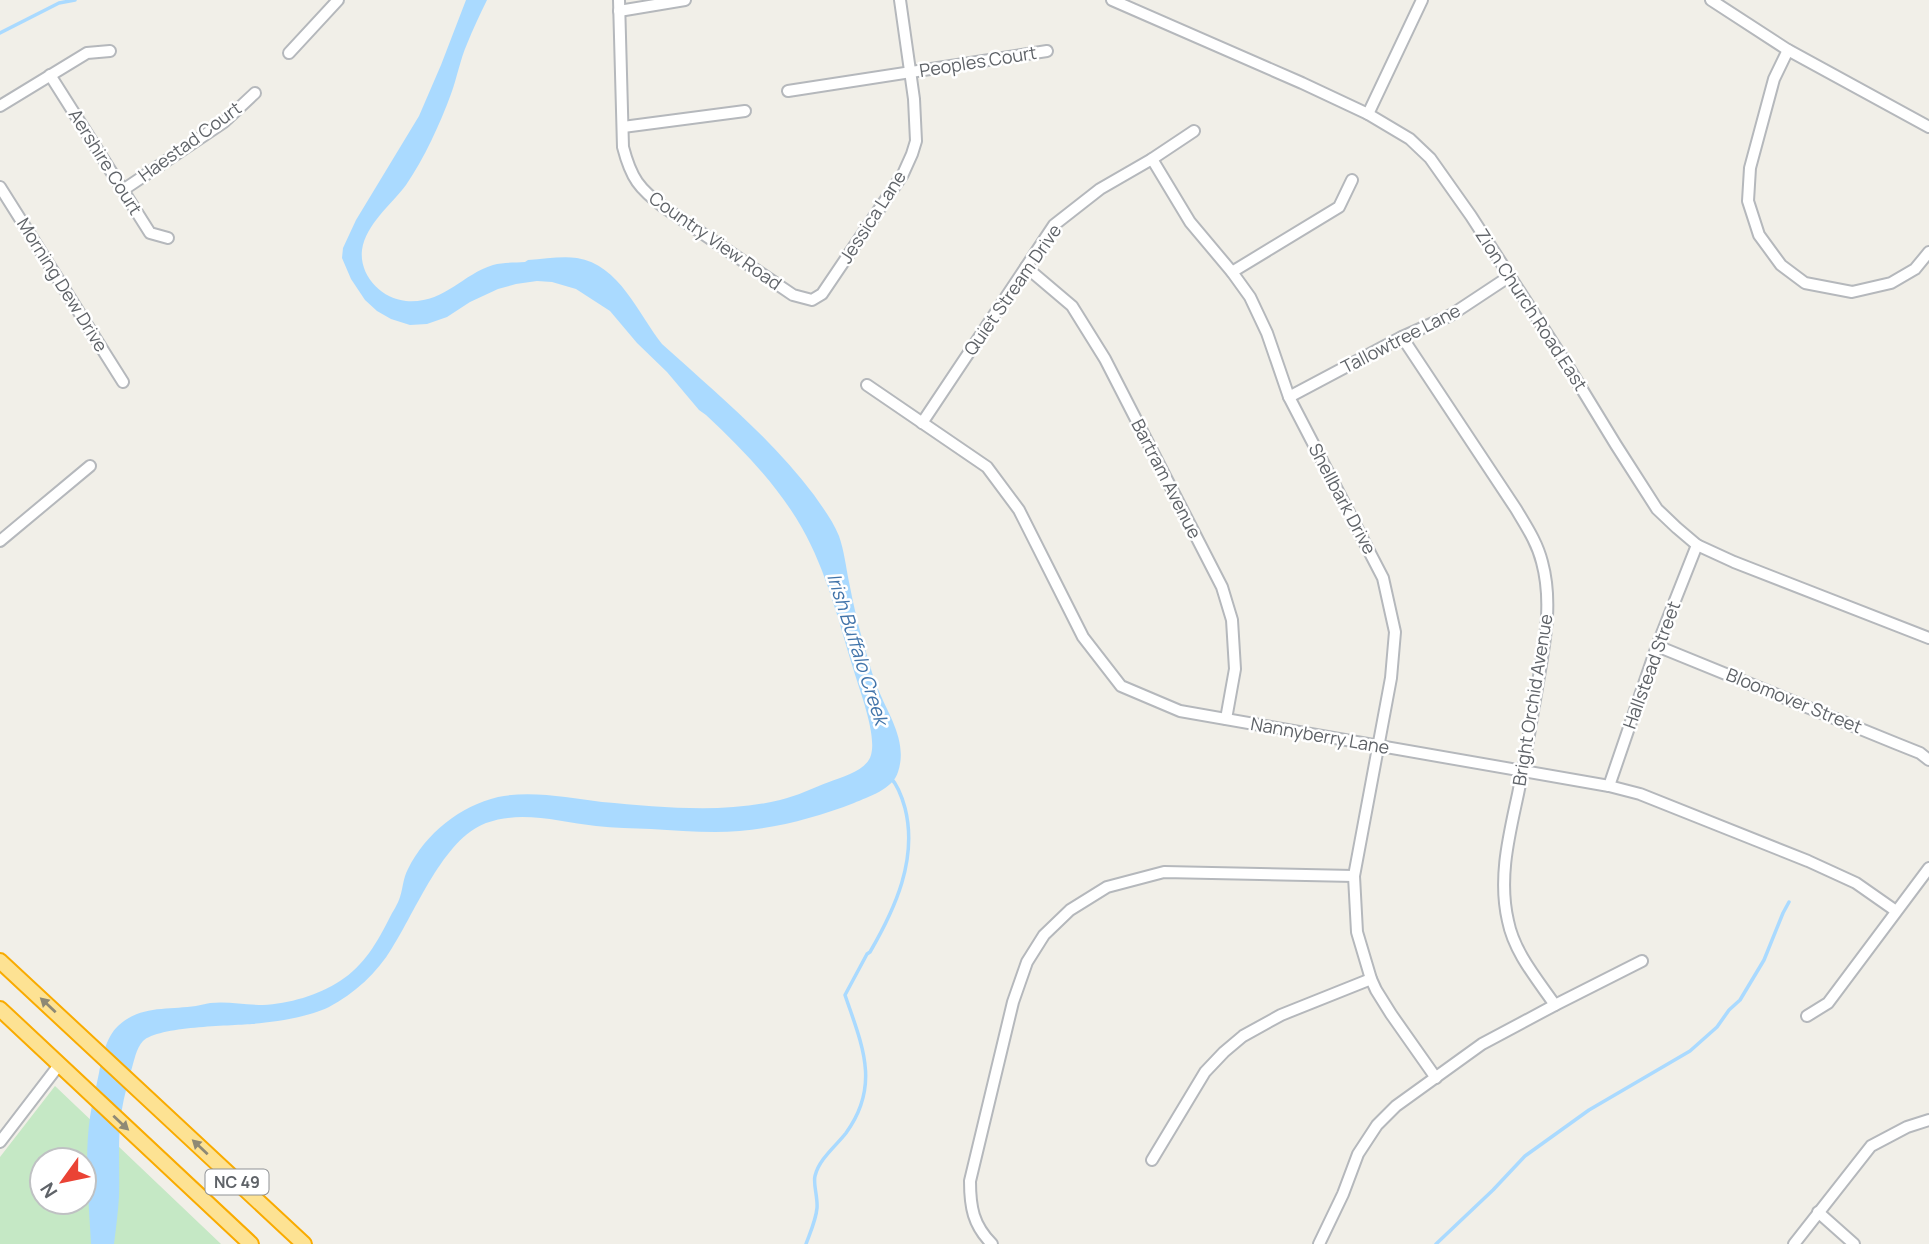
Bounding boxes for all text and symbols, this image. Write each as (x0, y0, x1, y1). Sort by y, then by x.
street label: Peoples Court (918, 40, 1038, 82)
street label: Haestad Court (133, 96, 246, 187)
street label: Aershire Court (64, 104, 148, 219)
street label: Jessica Lane (833, 166, 911, 267)
street label: Country View Road (645, 185, 787, 295)
street label: Morning Dew Drive (12, 213, 114, 356)
street label: Quiet Stream Drive (958, 219, 1067, 360)
street label: Zion Church Road East (1471, 224, 1593, 395)
street label: Tallowtree Lane (1337, 298, 1464, 378)
street label: Bartram Avenue (1126, 415, 1207, 543)
street label: Shellbark Drive (1304, 439, 1382, 558)
water label: Irish Buffalo Creek (821, 570, 896, 731)
street label: Hallstead Street (1617, 597, 1685, 732)
street label: Bright Orchid Avenue (1507, 612, 1557, 788)
street label: Bloomover Street (1723, 662, 1866, 738)
street label: Nannyberry Lane (1249, 711, 1391, 759)
one-way arrow (40, 997, 57, 1013)
one-way arrow (112, 1115, 129, 1131)
one-way arrow (191, 1139, 209, 1155)
north arrow (28, 1146, 98, 1216)
road number: NC 49 (205, 1170, 268, 1194)
text: N (34, 1177, 63, 1203)

